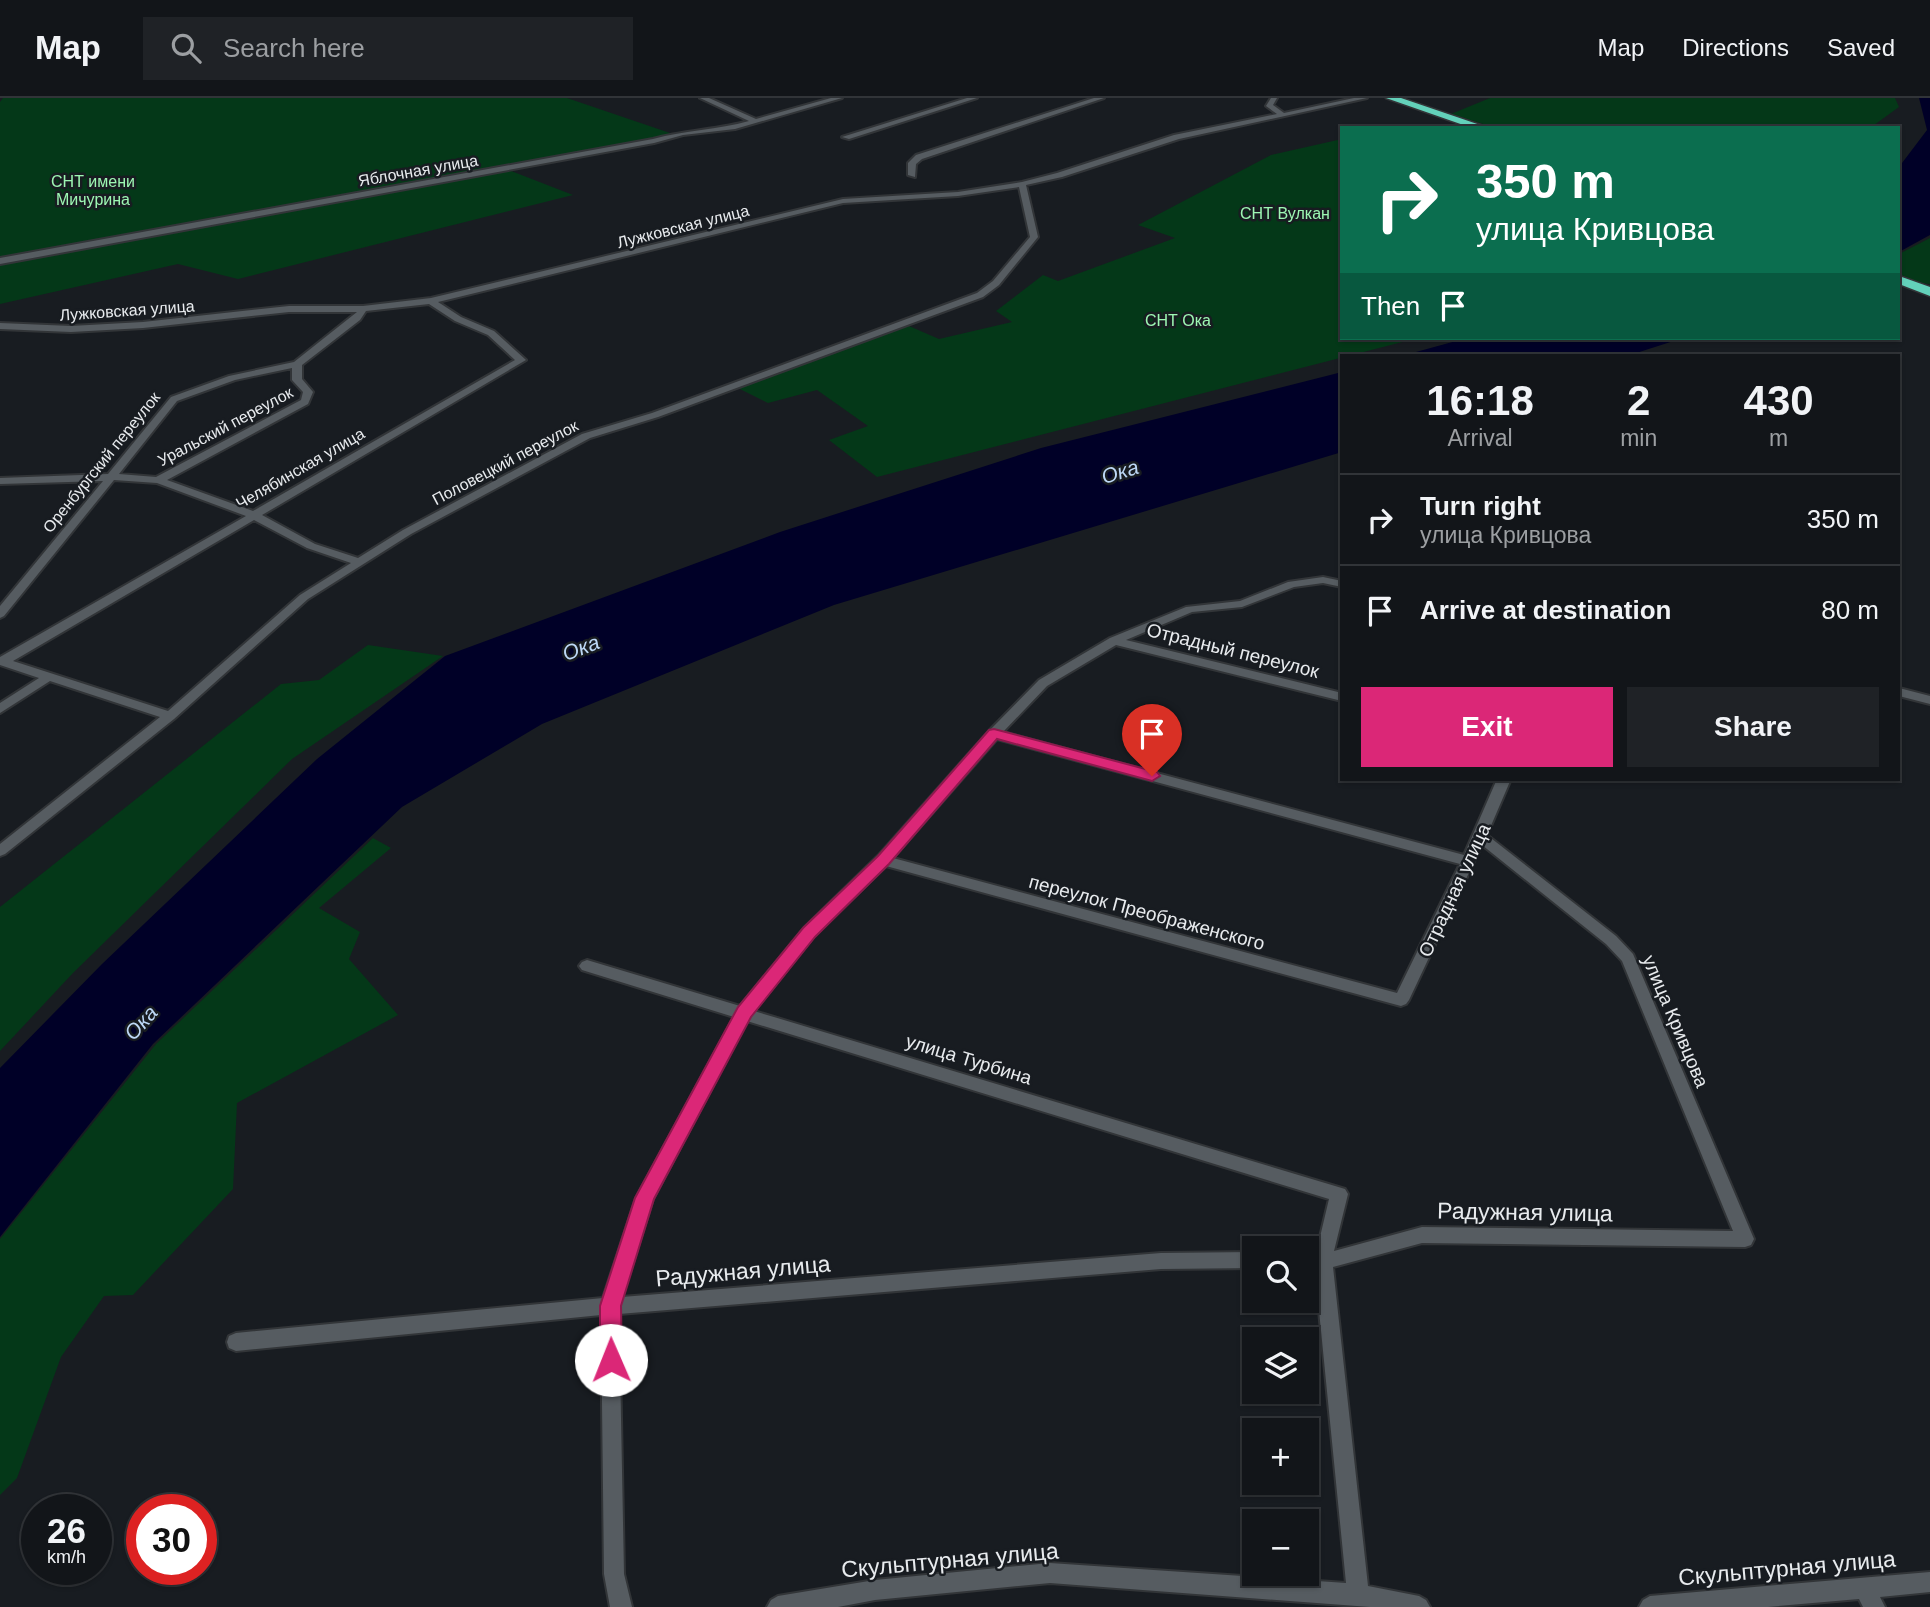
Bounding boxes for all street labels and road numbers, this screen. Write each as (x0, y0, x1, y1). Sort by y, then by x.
street label: Яблочная улица (357, 152, 479, 189)
street label: Лужковская улица (615, 202, 751, 251)
street label: Лужковская улица (59, 297, 195, 324)
street label: Уральский переулок (155, 383, 297, 469)
street label: Оренбургский переулок (40, 388, 164, 536)
street label: Половецкий переулок (430, 416, 582, 508)
street label: Челябинская улица (233, 425, 368, 512)
street label: Отрадный переулок (1145, 619, 1322, 682)
street label: Отрадная улица (1414, 820, 1495, 960)
street label: переулок Преображенского (1027, 871, 1267, 954)
street label: улица Кривцова (1638, 952, 1713, 1091)
street label: улица Турбина (903, 1030, 1035, 1089)
street label: Радужная улица (1437, 1197, 1613, 1227)
street label: Радужная улица (654, 1250, 832, 1292)
street label: Скульптурная улица (840, 1538, 1060, 1582)
street label: Скульптурная улица (1677, 1546, 1897, 1590)

